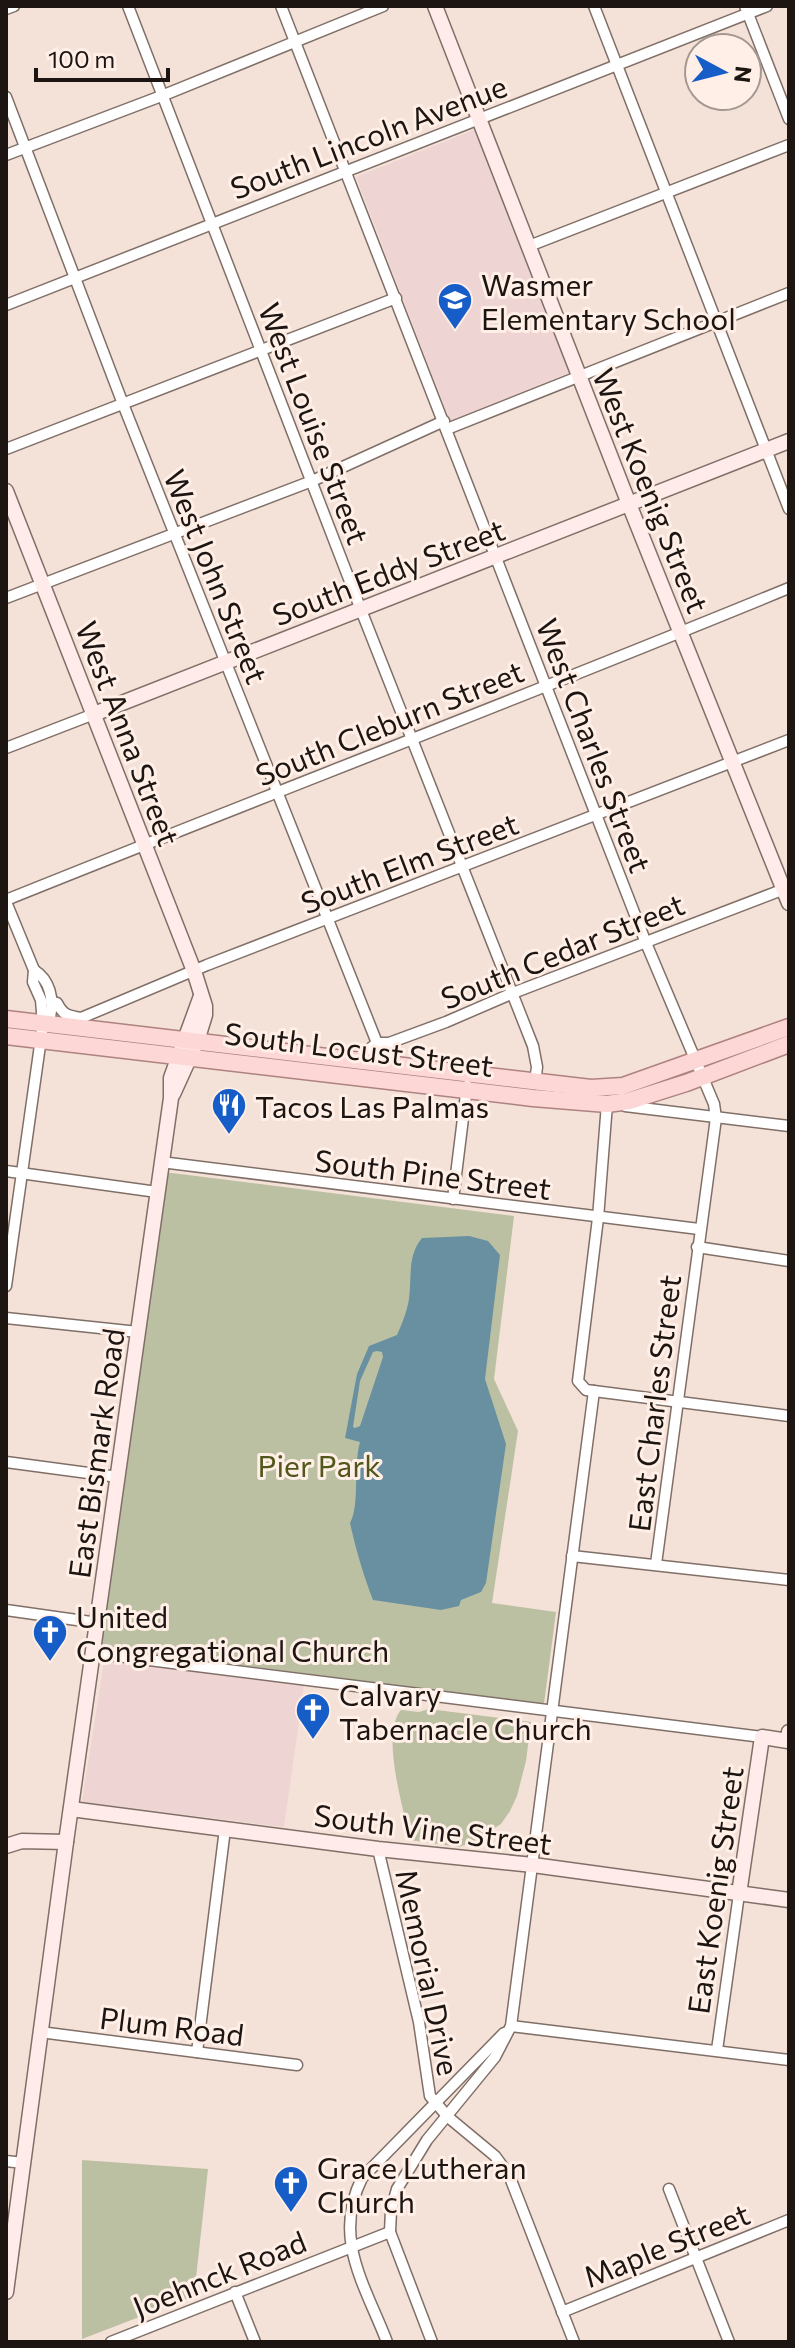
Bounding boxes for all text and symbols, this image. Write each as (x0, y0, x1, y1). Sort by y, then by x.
scale bar (36, 32, 168, 82)
north arrow (683, 32, 763, 112)
text: 100 m (48, 44, 115, 73)
text: N (729, 65, 758, 84)
street label: South Lincoln Avenue (225, 66, 511, 206)
place label: Wasmer Elementary School (481, 265, 736, 336)
school or university icon: Wasmer Elementary School (436, 281, 474, 331)
street label: West Louise Street (252, 297, 378, 549)
street label: West Koenig Street (586, 362, 718, 618)
street label: West John Street (157, 464, 277, 688)
street label: South Eddy Street (267, 510, 509, 632)
street label: West Charles Street (530, 613, 660, 877)
street label: West Anna Street (69, 616, 189, 850)
street label: South Cleburn Street (250, 651, 528, 793)
street label: South Elm Street (295, 804, 523, 920)
street label: South Cedar Street (435, 884, 689, 1016)
street label: South Locust Street (222, 1013, 496, 1083)
restaurant icon: Tacos Las Palmas (210, 1086, 248, 1136)
place label: Tacos Las Palmas (255, 1087, 489, 1124)
street label: South Pine Street (313, 1140, 553, 1206)
street label: East Charles Street (619, 1273, 687, 1533)
street label: East Bismark Road (59, 1326, 131, 1580)
park label: Pier Park (258, 1446, 380, 1483)
place label: United Congregational Church (76, 1597, 389, 1668)
church icon: United Congregational Church (31, 1613, 69, 1663)
place label: Calvary Tabernacle Church (339, 1675, 592, 1746)
church icon: Calvary Tabernacle Church (294, 1691, 332, 1741)
street label: East Koenig Street (678, 1764, 750, 2016)
street label: South Vine Street (312, 1795, 554, 1861)
street label: Memorial Drive (389, 1866, 469, 2078)
street label: Plum Road (98, 1998, 246, 2052)
place label: Grace Lutheran Church (317, 2148, 527, 2219)
church icon: Grace Lutheran Church (272, 2164, 310, 2214)
street label: Maple Street (578, 2194, 754, 2294)
street label: Joehnck Road (127, 2221, 311, 2325)

